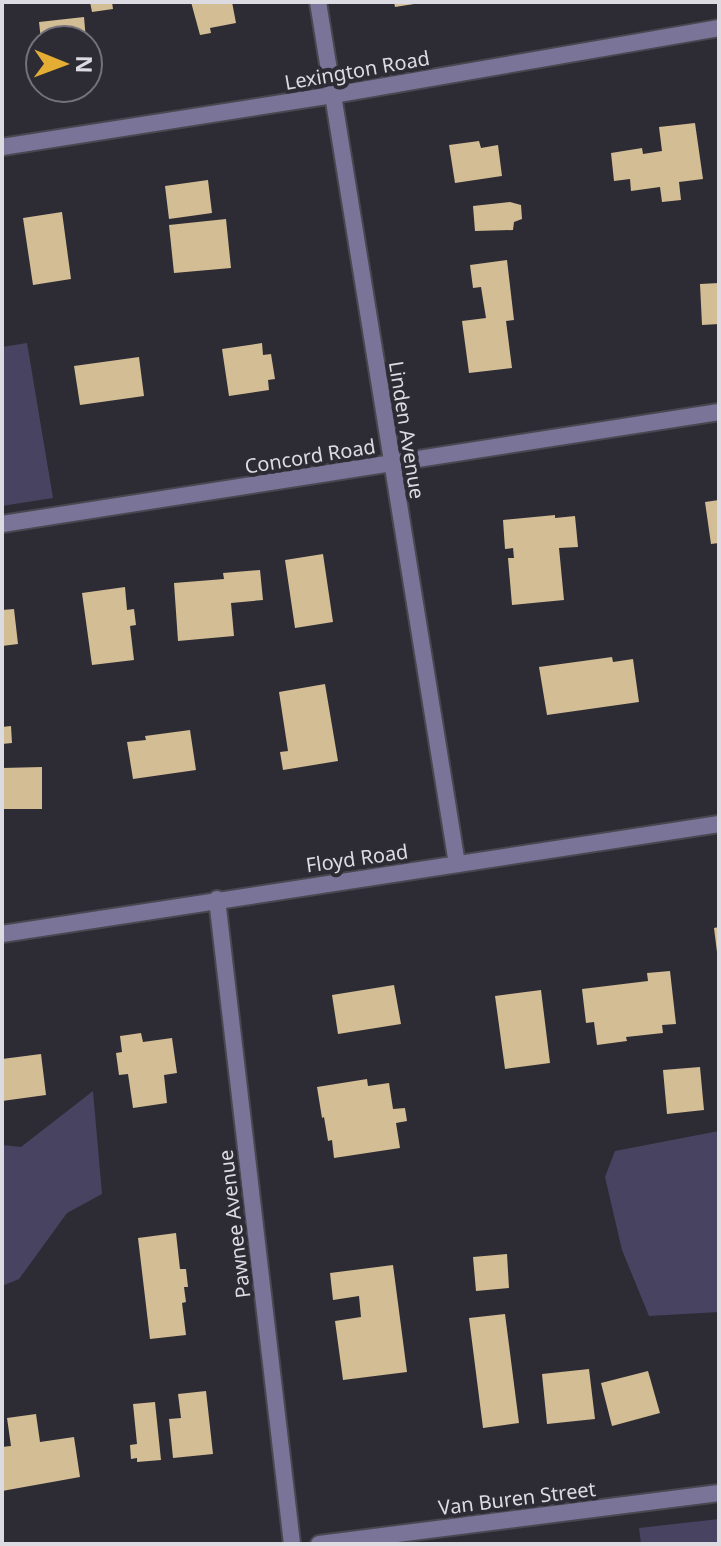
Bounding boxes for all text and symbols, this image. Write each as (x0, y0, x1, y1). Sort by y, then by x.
north arrow (24, 24, 104, 104)
street label: Lexington Road (282, 44, 432, 96)
text: N (70, 55, 100, 74)
street label: Linden Avenue (383, 359, 431, 501)
street label: Concord Road (243, 432, 377, 480)
street label: Floyd Road (304, 837, 410, 879)
street label: Pawnee Avenue (211, 1148, 257, 1300)
street label: Van Buren Street (437, 1475, 597, 1521)

